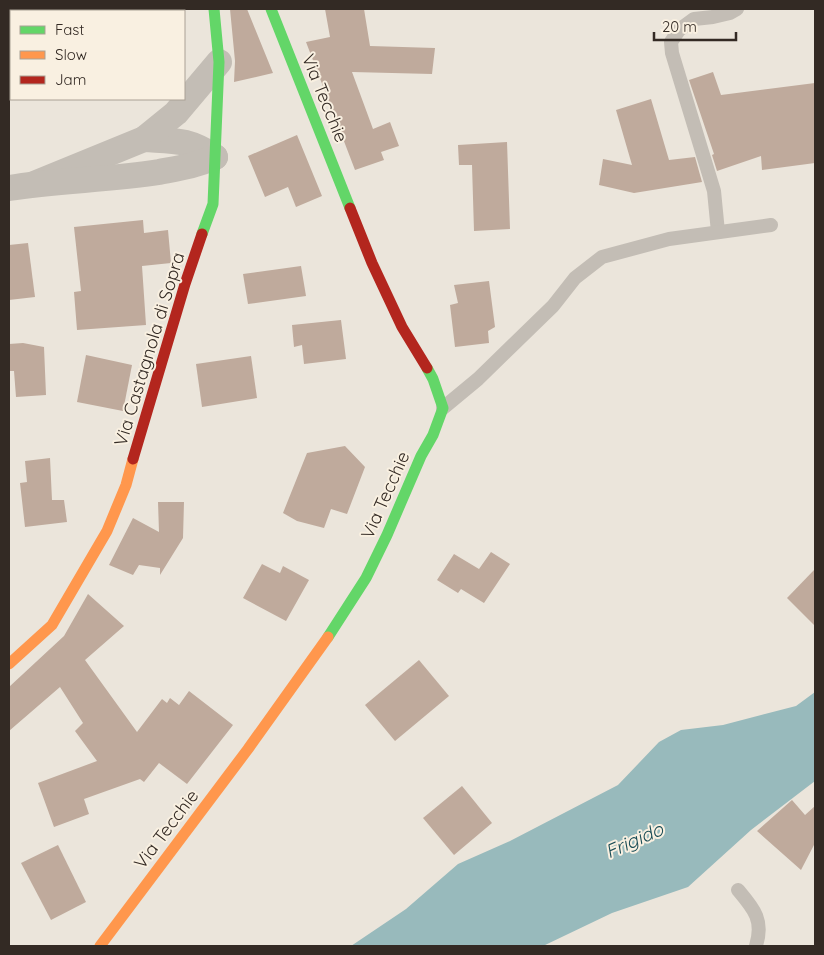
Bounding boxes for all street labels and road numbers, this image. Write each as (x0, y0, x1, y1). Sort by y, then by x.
street label: Via Tecchie (297, 50, 353, 146)
street label: Via Castagnola di Sopra (109, 249, 189, 449)
street label: Via Tecchie (355, 448, 415, 542)
street label: Via Tecchie (129, 785, 203, 873)

